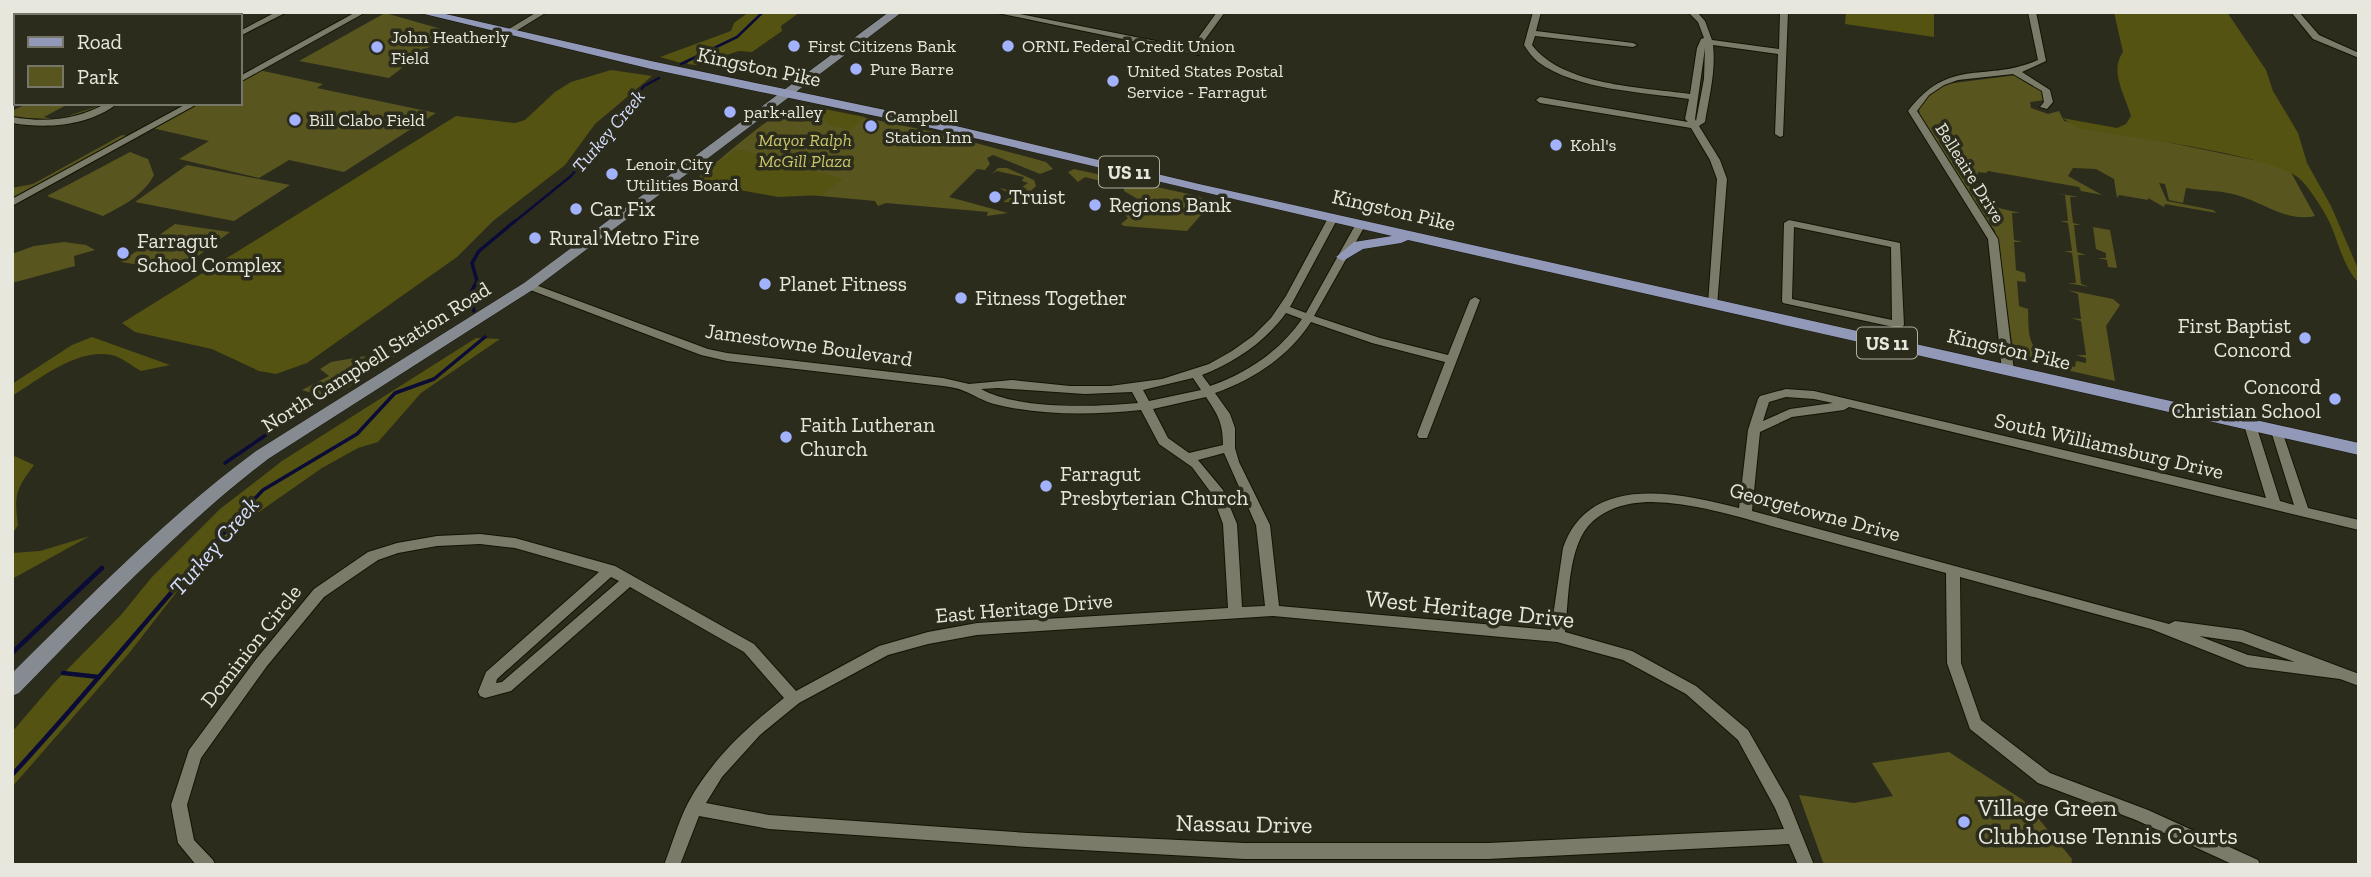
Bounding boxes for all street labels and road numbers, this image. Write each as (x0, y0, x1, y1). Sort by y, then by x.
street label: Kingston Pike (695, 41, 823, 92)
street label: Belleaire Drive (1931, 119, 2009, 227)
road number: US 11 (1099, 156, 1159, 188)
street label: Kingston Pike (1330, 183, 1458, 236)
street label: North Campbell Station Road (257, 276, 495, 437)
street label: Jamestowne Boulevard (704, 318, 915, 371)
street label: Kingston Pike (1945, 322, 2073, 375)
road number: US 11 (1857, 328, 1917, 358)
street label: South Williamsburg Drive (1992, 407, 2226, 484)
street label: Georgetowne Drive (1727, 477, 1903, 546)
street label: Dominion Circle (195, 579, 306, 712)
street label: West Heritage Drive (1364, 583, 1576, 634)
street label: East Heritage Drive (934, 587, 1114, 628)
street label: Nassau Drive (1175, 808, 1313, 839)

